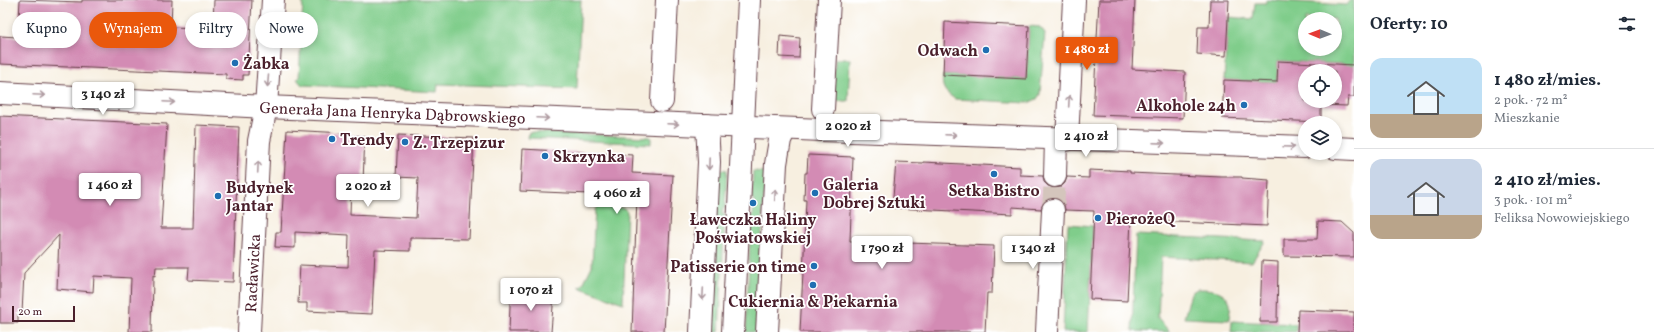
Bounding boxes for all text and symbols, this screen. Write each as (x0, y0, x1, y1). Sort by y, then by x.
chip: Kupno (12, 12, 81, 48)
chip: Wynajem (89, 12, 177, 48)
chip: Filtry (185, 12, 247, 48)
chip: Nowe (255, 12, 318, 48)
north arrow (1298, 12, 1342, 56)
map controls (1298, 12, 1342, 160)
text: Oferty: 10 (1370, 13, 1448, 36)
icon: filters (1616, 13, 1638, 35)
pin: 1 480 zł (1046, 37, 1128, 71)
place label: Odwach (917, 41, 978, 63)
text: 1 480 zł (1065, 41, 1109, 59)
marker: Odwach (981, 45, 991, 55)
place label: Żabka (243, 54, 290, 76)
marker: Żabka (230, 58, 240, 68)
button: locate (1298, 64, 1342, 108)
text: 1 480 zł/mies. (1494, 69, 1601, 92)
one-way arrow (264, 74, 272, 87)
icon: home (1402, 74, 1450, 122)
pin: 3 140 zł (62, 82, 144, 116)
text: 3 140 zł (81, 86, 125, 104)
one-way arrow (32, 92, 45, 99)
text: 2 pok. · 72 m² (1494, 92, 1568, 110)
one-way arrow (1065, 95, 1073, 108)
place label: Alkohole 24h (1136, 96, 1236, 118)
one-way arrow (162, 98, 175, 106)
street label: Generała Jana Henryka Dąbrowskiego (259, 98, 526, 131)
marker: Alkohole 24h (1239, 100, 1249, 110)
text: Mieszkanie (1494, 110, 1560, 128)
one-way arrow (536, 114, 549, 122)
pin: 2 020 zł (807, 114, 889, 148)
button: layers (1298, 116, 1342, 160)
text: 2 020 zł (825, 118, 871, 136)
one-way arrow (666, 120, 679, 128)
pin: 2 410 zł (1045, 124, 1127, 158)
text: 2 410 zł (1064, 128, 1108, 146)
place label: Trendy (340, 130, 394, 152)
one-way arrow (944, 132, 957, 139)
place label: Z. Trzepizur (413, 133, 505, 155)
marker: Trendy (327, 134, 337, 144)
marker: Z. Trzepizur (400, 137, 410, 147)
one-way arrow (1152, 139, 1165, 147)
one-way arrow (1282, 143, 1295, 150)
place label: Skrzynka (553, 147, 626, 169)
marker: Skrzynka (540, 151, 550, 161)
one-way arrow (705, 157, 713, 170)
one-way arrow (254, 161, 261, 174)
marker: Setka Bistro (989, 169, 999, 179)
text: 2 410 zł/mies. (1494, 169, 1601, 192)
pin: 1 460 zł (69, 173, 151, 207)
pin: 2 020 zł (327, 174, 409, 208)
place label: Galeria Dobrej Sztuki (823, 175, 926, 215)
icon: home (1402, 175, 1450, 223)
text: 1 460 zł (88, 177, 132, 195)
place label: Budynek Jantar (225, 178, 294, 218)
text: 2 020 zł (345, 178, 391, 196)
pin: 4 060 zł (576, 181, 658, 215)
place label: Setka Bistro (948, 181, 1040, 203)
text: 4 060 zł (593, 185, 641, 203)
marker: Galeria Dobrej Sztuki (810, 188, 820, 198)
one-way arrow (771, 189, 779, 202)
marker: Budynek Jantar (213, 191, 223, 201)
text: 3 pok. · 101 m² (1494, 192, 1572, 210)
marker: Ławeczka Haliny Poświatowskiej (748, 198, 758, 208)
place label: PierożeQ (1106, 209, 1176, 231)
place label: Ławeczka Haliny Poświatowskiej (690, 210, 816, 250)
text: Feliksa Nowowiejskiego (1494, 210, 1630, 228)
marker: PierożeQ (1093, 213, 1103, 223)
street label: Racławicka (241, 233, 267, 313)
pin: 1 790 zł (841, 236, 923, 270)
pin: 1 340 zł (992, 236, 1074, 270)
text: 1 790 zł (861, 240, 903, 258)
text: 1 340 zł (1011, 240, 1055, 258)
place label: Patisserie on time (670, 257, 806, 279)
marker: Patisserie on time (809, 261, 819, 271)
pin: 1 070 zł (490, 278, 572, 312)
marker: Cukiernia & Piekarnia (808, 280, 818, 290)
text: 1 070 zł (509, 282, 553, 300)
one-way arrow (699, 287, 706, 300)
place label: Cukiernia & Piekarnia (728, 292, 898, 314)
scale bar (12, 304, 75, 323)
text: 20 m (18, 305, 42, 320)

